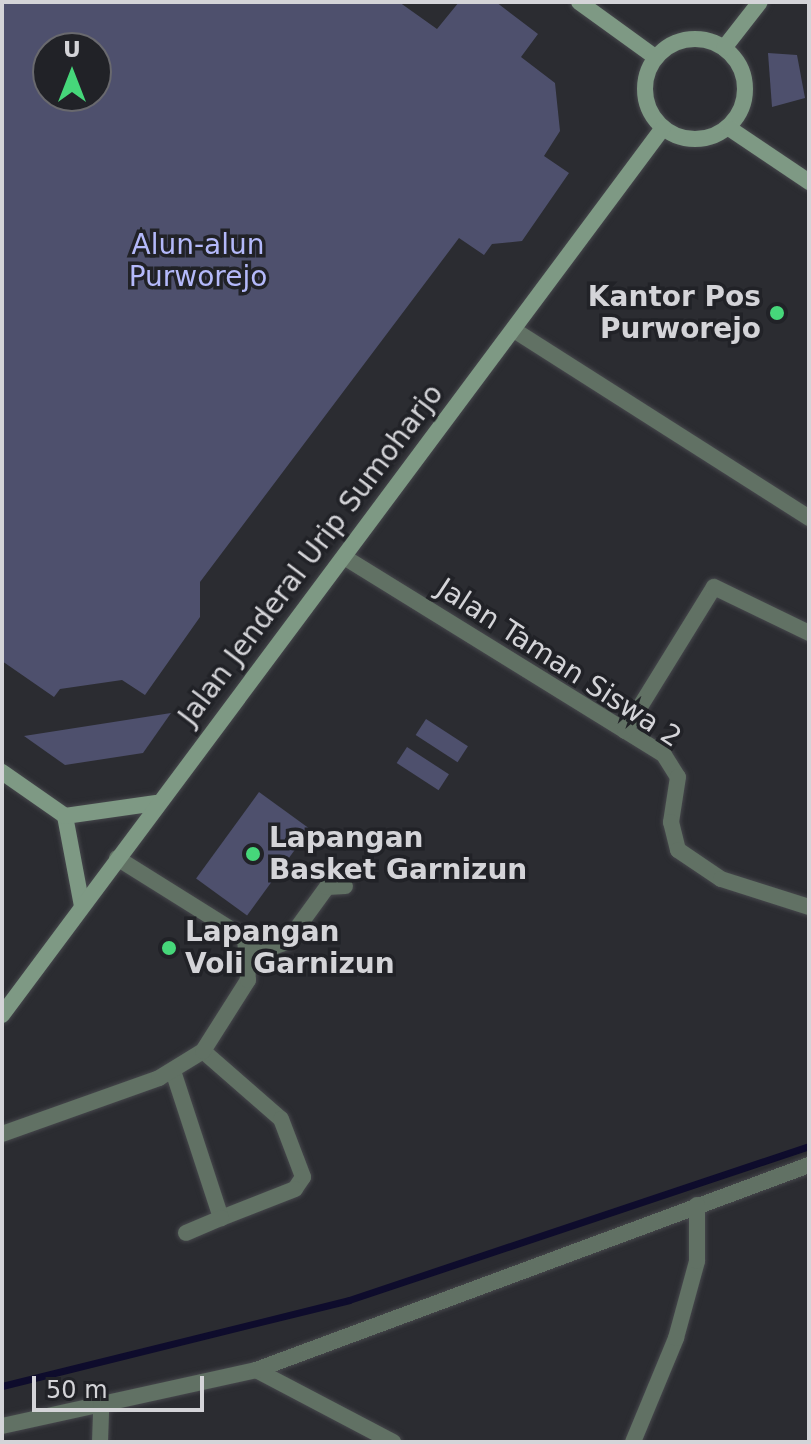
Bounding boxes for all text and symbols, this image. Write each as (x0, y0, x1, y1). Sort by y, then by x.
north arrow (32, 32, 112, 112)
text: U (63, 37, 81, 62)
park label: Alun-alun Purworejo (129, 228, 267, 294)
place label: Kantor Pos Purworejo (588, 280, 761, 346)
marker: Kantor Pos Purworejo (768, 304, 786, 322)
street label: Jalan Jenderal Urip Sumoharjo (172, 378, 450, 732)
street label: Jalan Taman Siswa 2 (430, 571, 688, 755)
place label: Lapangan Basket Garnizun (269, 821, 527, 887)
marker: Lapangan Basket Garnizun (244, 845, 262, 863)
place label: Lapangan Voli Garnizun (185, 915, 395, 981)
marker: Lapangan Voli Garnizun (160, 939, 178, 957)
scale bar (36, 1360, 208, 1410)
text: 50 m (46, 1376, 108, 1404)

